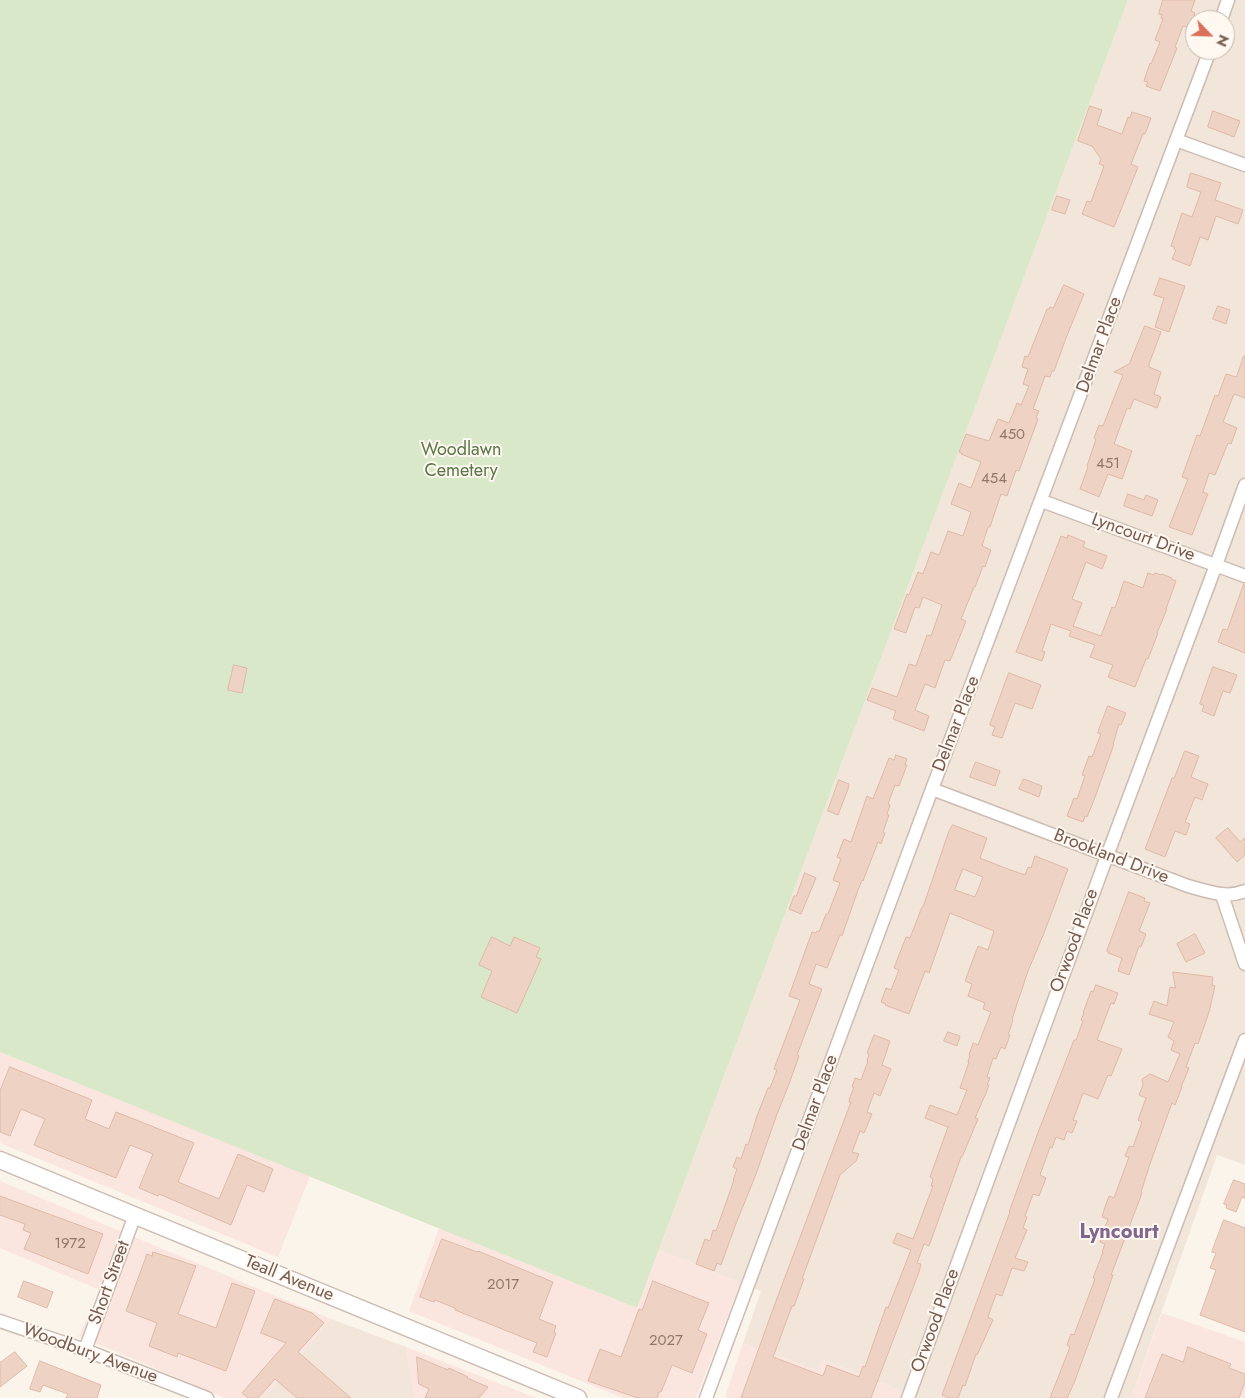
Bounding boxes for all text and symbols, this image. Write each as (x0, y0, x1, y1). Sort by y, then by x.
north arrow (1185, 10, 1235, 60)
text: N (1211, 32, 1234, 50)
street label: Delmar Place (1073, 294, 1127, 396)
house number: 450 (999, 426, 1025, 444)
park label: Woodlawn Cemetery (421, 440, 501, 482)
house number: 451 (1096, 455, 1120, 473)
house number: 454 (981, 470, 1007, 488)
street label: Lyncourt Drive (1088, 509, 1198, 567)
street label: Delmar Place (929, 673, 985, 775)
street label: Brookland Drive (1050, 825, 1172, 889)
street label: Orwood Place (1046, 886, 1104, 996)
street label: Delmar Place (789, 1052, 843, 1154)
district label: Lyncourt (1079, 1221, 1159, 1245)
house number: 1972 (54, 1235, 86, 1253)
street label: Short Street (85, 1238, 135, 1328)
street label: Teall Avenue (241, 1251, 337, 1307)
street label: Orwood Place (907, 1266, 965, 1376)
house number: 2017 (487, 1276, 519, 1294)
street label: Woodbury Avenue (20, 1320, 160, 1388)
house number: 2027 (649, 1332, 683, 1350)

